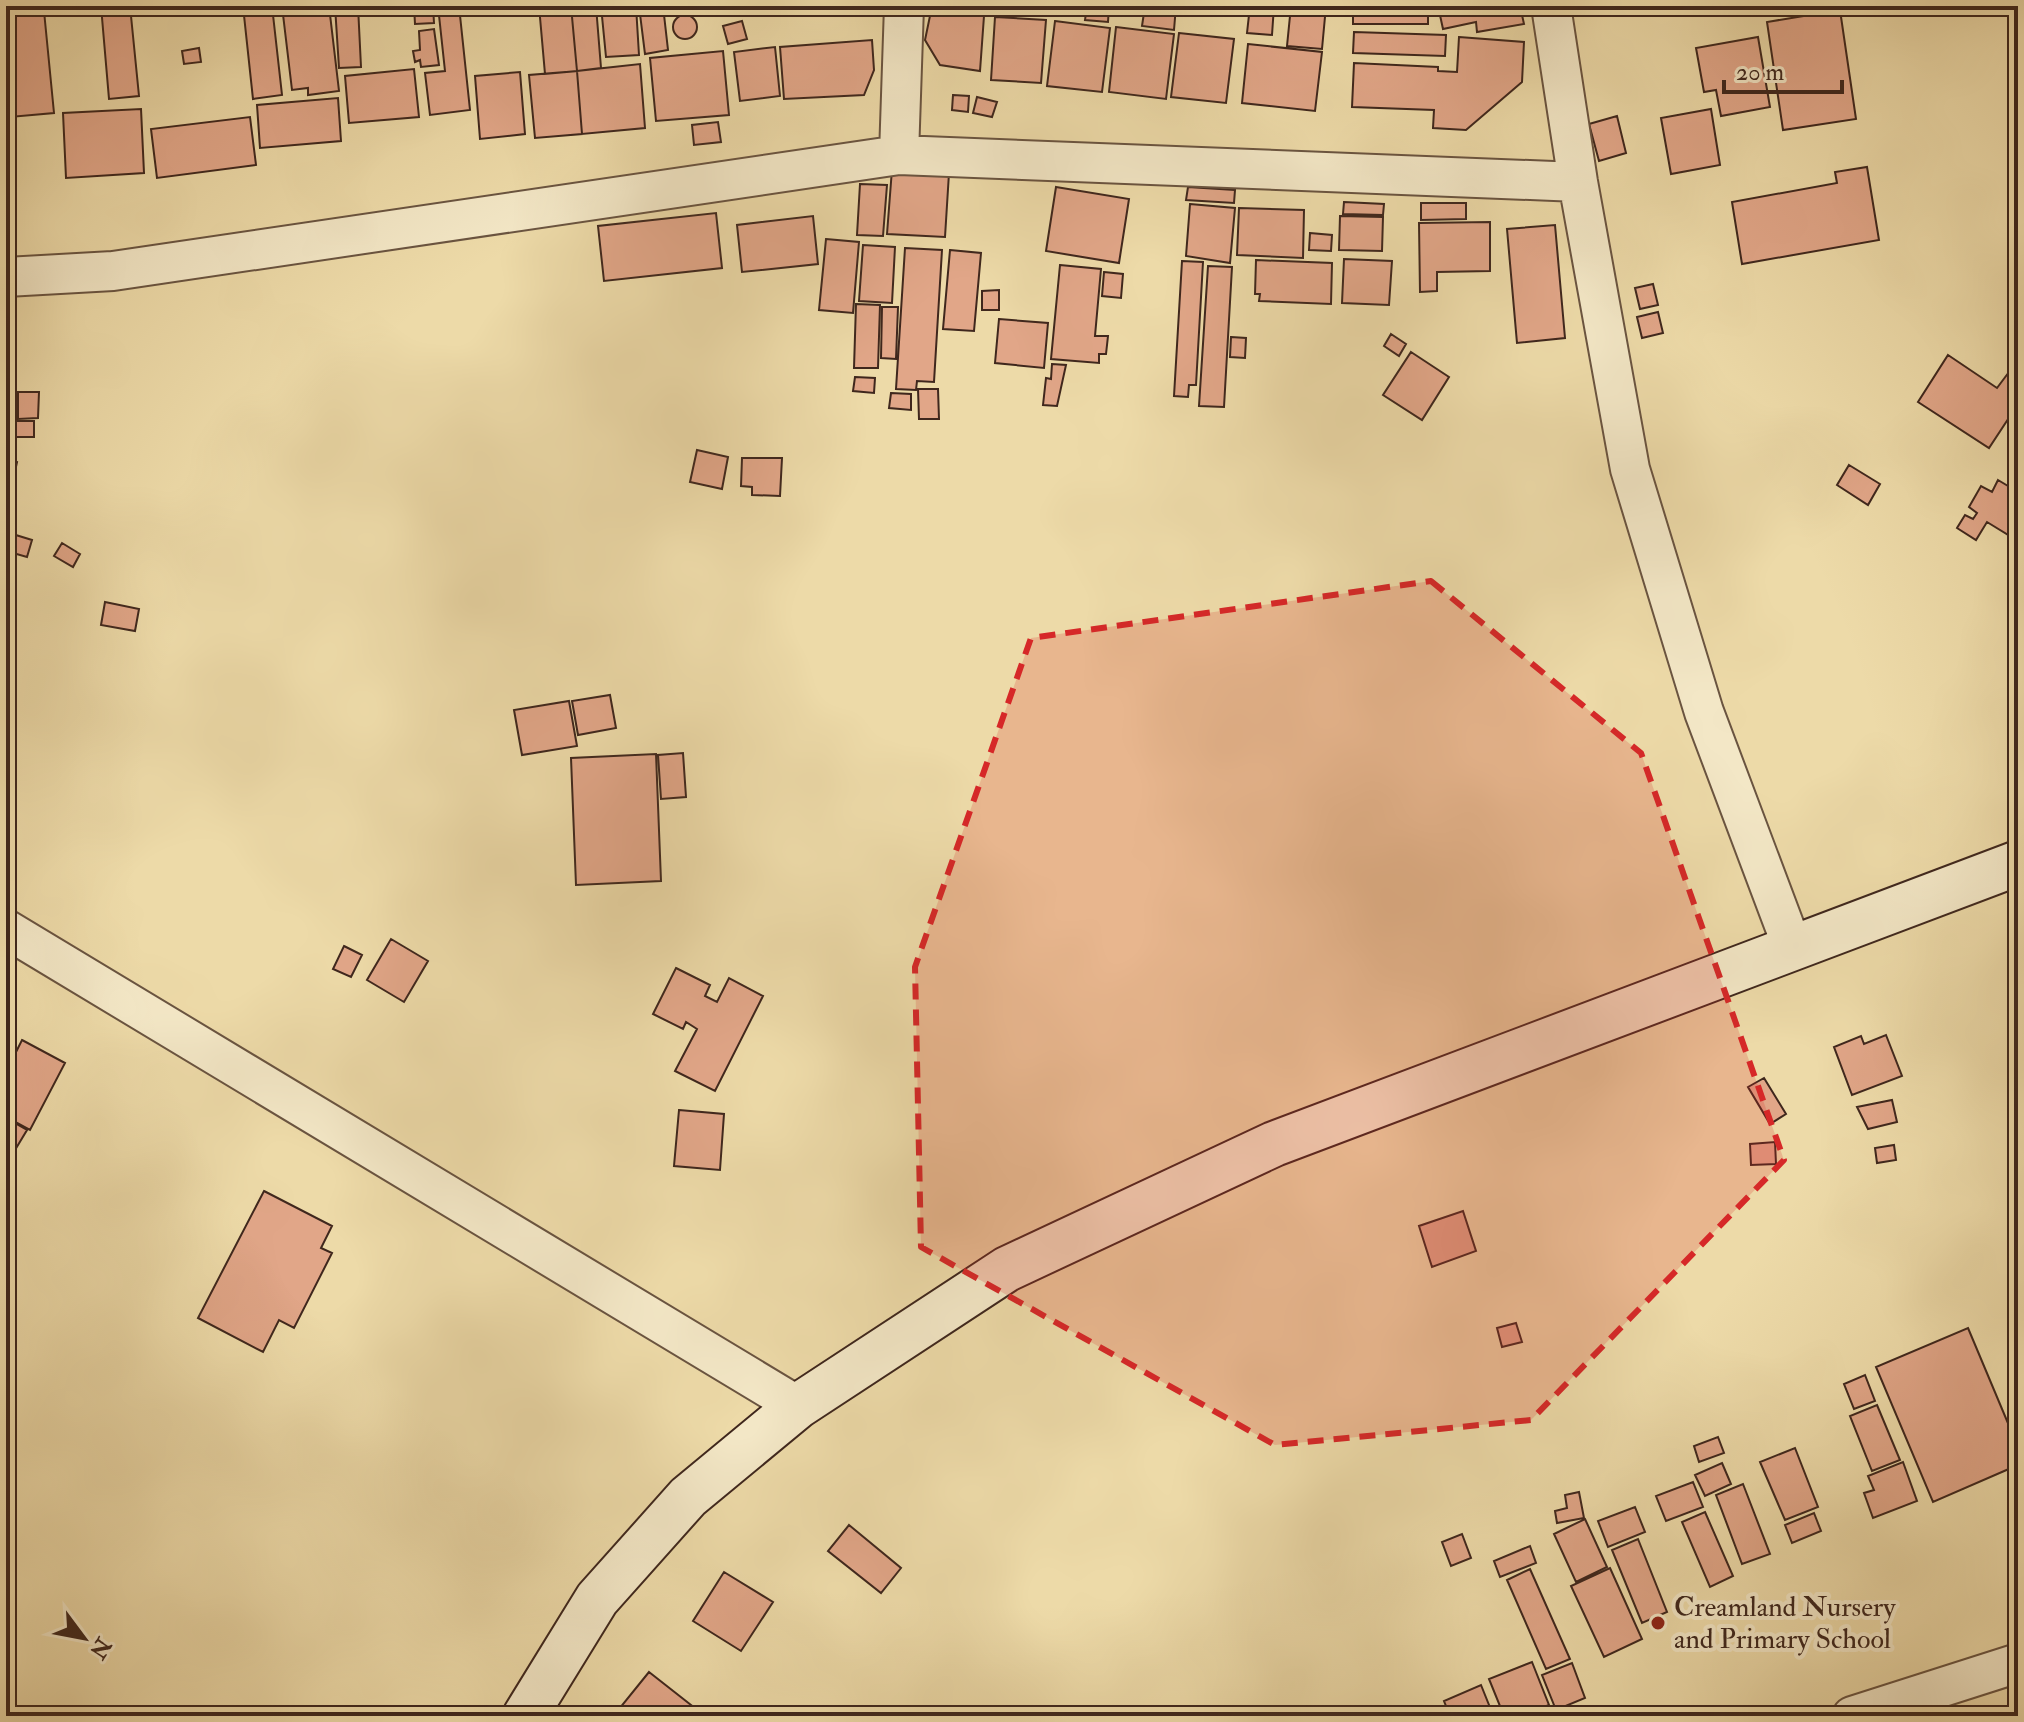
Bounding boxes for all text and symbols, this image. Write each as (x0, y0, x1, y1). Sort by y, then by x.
scale bar (1724, 44, 1842, 94)
text: 20 m (1736, 57, 1785, 88)
place label: Creamland Nursery and Primary School (1674, 1590, 1896, 1657)
north arrow (44, 1598, 124, 1678)
marker: Creamland Nursery and Primary School (1649, 1614, 1667, 1632)
text: N (83, 1631, 118, 1664)

